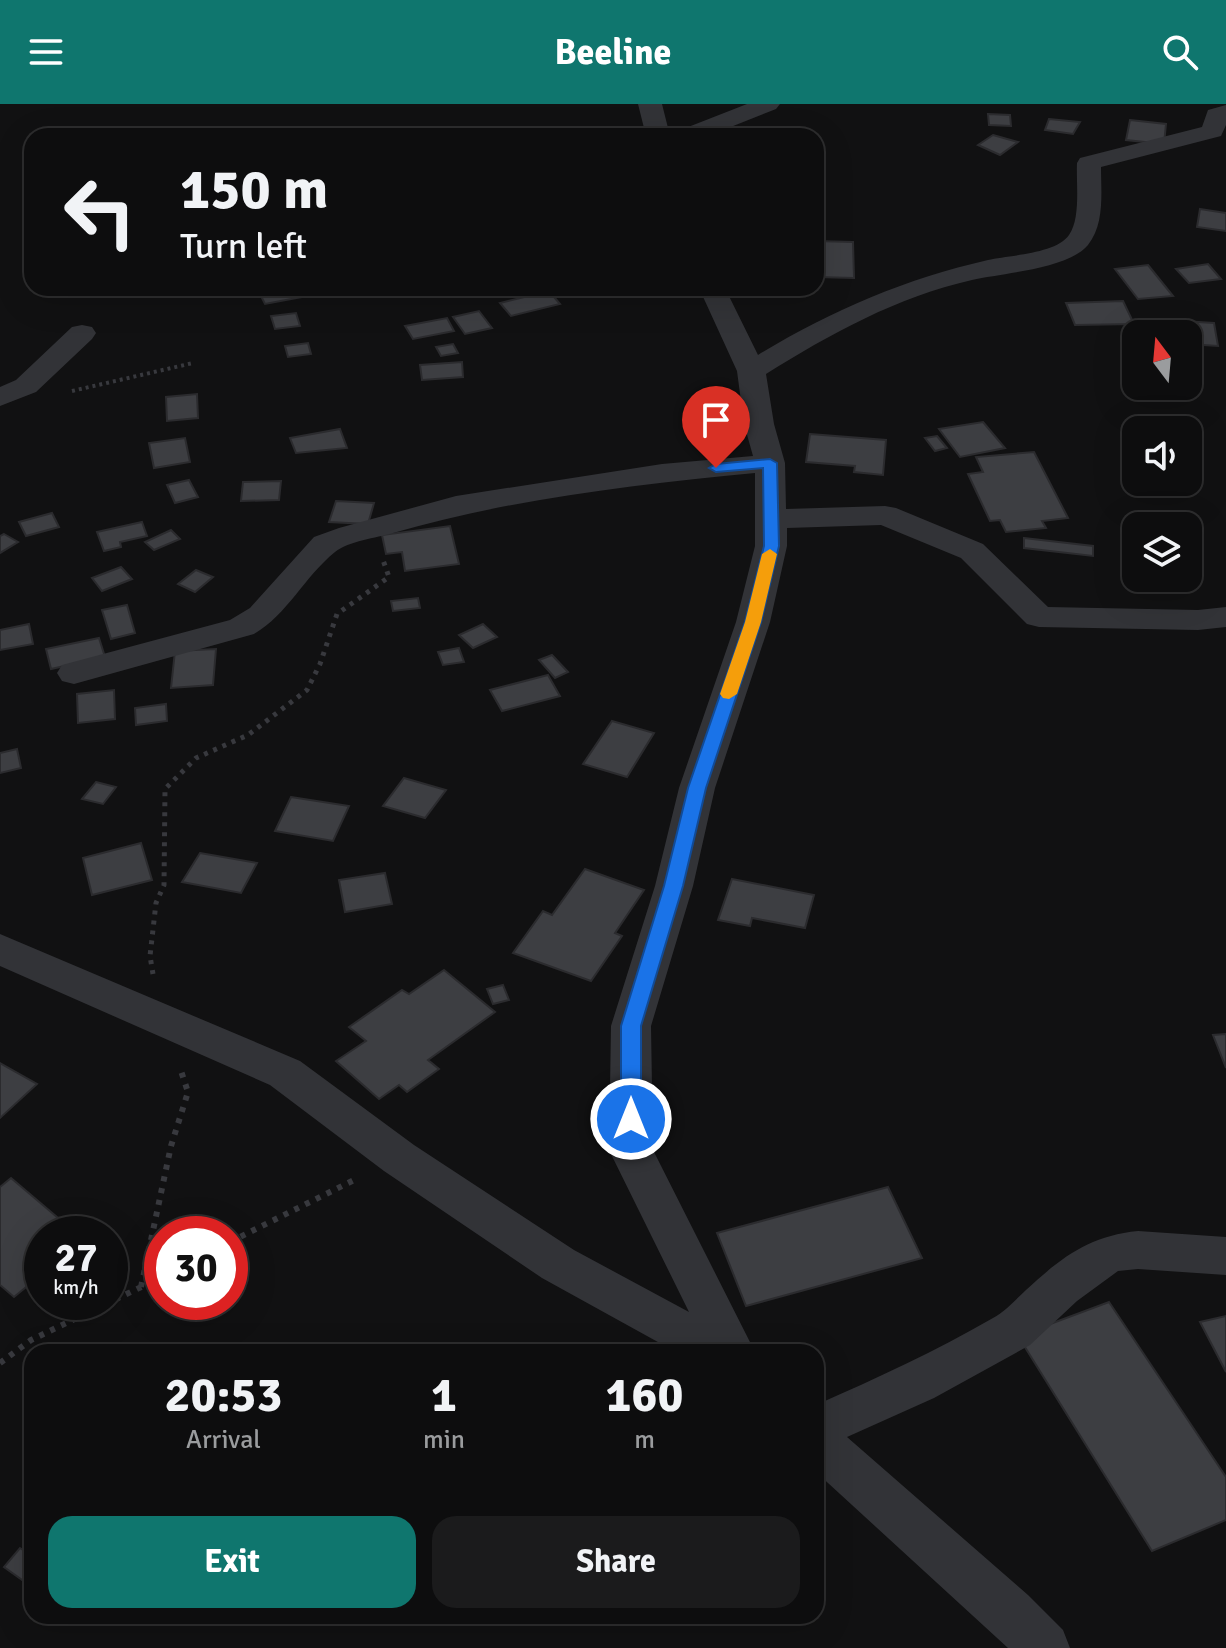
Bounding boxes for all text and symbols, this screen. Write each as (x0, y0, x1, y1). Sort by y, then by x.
icon: menu (24, 30, 68, 74)
text: Beeline (555, 30, 671, 75)
icon: search (1158, 30, 1202, 74)
text: 150 m (180, 155, 328, 224)
icon: left (48, 160, 152, 264)
text: Turn left (180, 224, 307, 269)
north arrow (1122, 320, 1202, 400)
map controls (1122, 320, 1202, 592)
pin (682, 386, 750, 468)
icon: arrive (694, 398, 738, 442)
button: sound (1122, 416, 1202, 496)
button: layers (1122, 512, 1202, 592)
position arrow (589, 1077, 673, 1161)
speed limit sign: 30 (144, 1216, 248, 1320)
text: 27 (54, 1233, 98, 1283)
text: km/h (53, 1275, 99, 1300)
text: 20:53 (165, 1366, 282, 1425)
text: 1 (431, 1366, 457, 1425)
text: 160 (606, 1366, 683, 1425)
text: Arrival (186, 1424, 261, 1456)
text: min (423, 1424, 465, 1456)
text: m (634, 1424, 655, 1456)
button: Exit (48, 1516, 416, 1608)
button: Share (432, 1516, 800, 1608)

